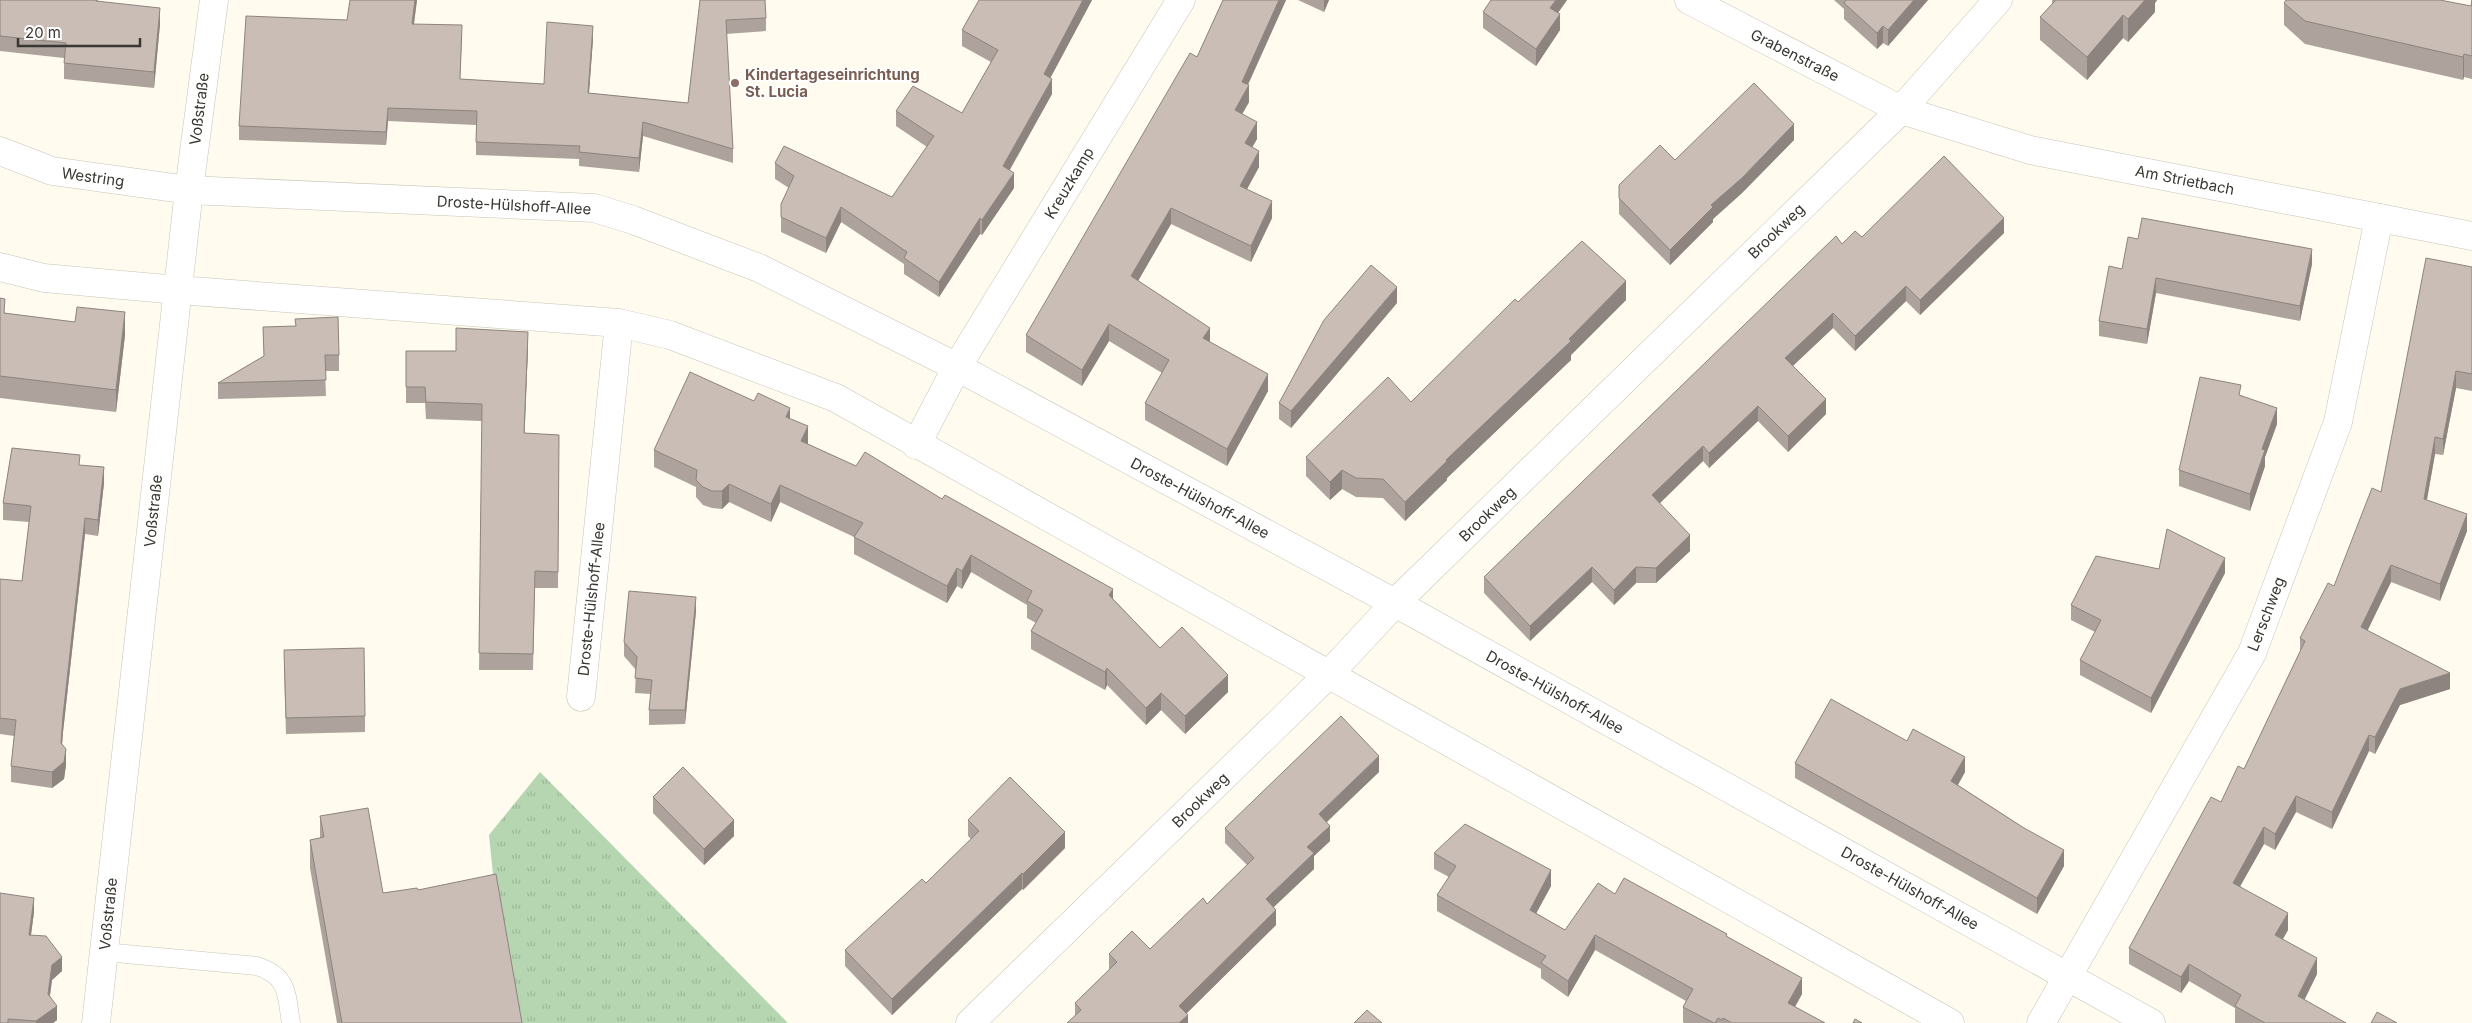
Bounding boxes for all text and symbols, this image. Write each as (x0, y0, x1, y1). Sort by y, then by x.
scale bar (18, 15, 140, 47)
text: 20 m (25, 23, 61, 42)
street label: Grabenstraße (1748, 25, 1842, 85)
place label: Kindertageseinrichtung St. Lucia (745, 65, 920, 101)
street label: Voßstraße (185, 72, 213, 146)
marker: Kindertageseinrichtung St. Lucia (729, 77, 741, 89)
street label: Kreuzkamp (1040, 144, 1098, 222)
street label: Am Strietbach (2134, 161, 2236, 199)
street label: Westring (60, 163, 126, 191)
street label: Droste-Hülshoff-Allee (436, 191, 592, 219)
street label: Brookweg (1744, 199, 1808, 263)
street label: Droste-Hülshoff-Allee (1127, 453, 1273, 543)
street label: Voßstraße (140, 474, 166, 548)
street label: Brookweg (1455, 482, 1519, 546)
street label: Droste-Hülshoff-Allee (573, 521, 609, 677)
street label: Lerschweg (2243, 574, 2289, 654)
street label: Droste-Hülshoff-Allee (1483, 646, 1627, 738)
street label: Brookweg (1168, 768, 1232, 832)
street label: Droste-Hülshoff-Allee (1838, 842, 1982, 934)
street label: Voßstraße (95, 877, 121, 951)

